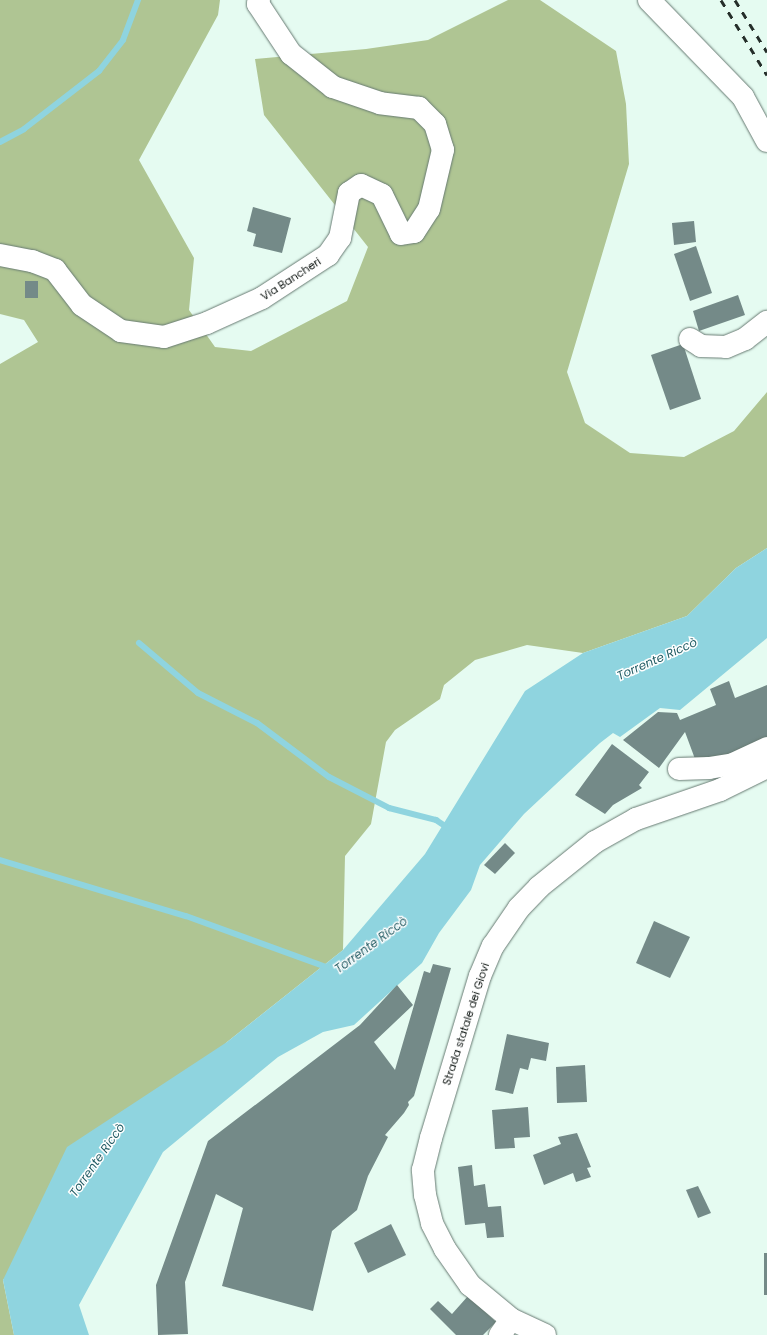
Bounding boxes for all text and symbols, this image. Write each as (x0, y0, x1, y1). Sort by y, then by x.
street label: Via Bancheri (258, 255, 324, 303)
water label: Torrente Riccò (615, 635, 699, 683)
water label: Torrente Riccò (332, 914, 410, 976)
street label: Strada statale dei Giovi (440, 961, 492, 1087)
water label: Torrente Riccò (66, 1121, 128, 1199)

